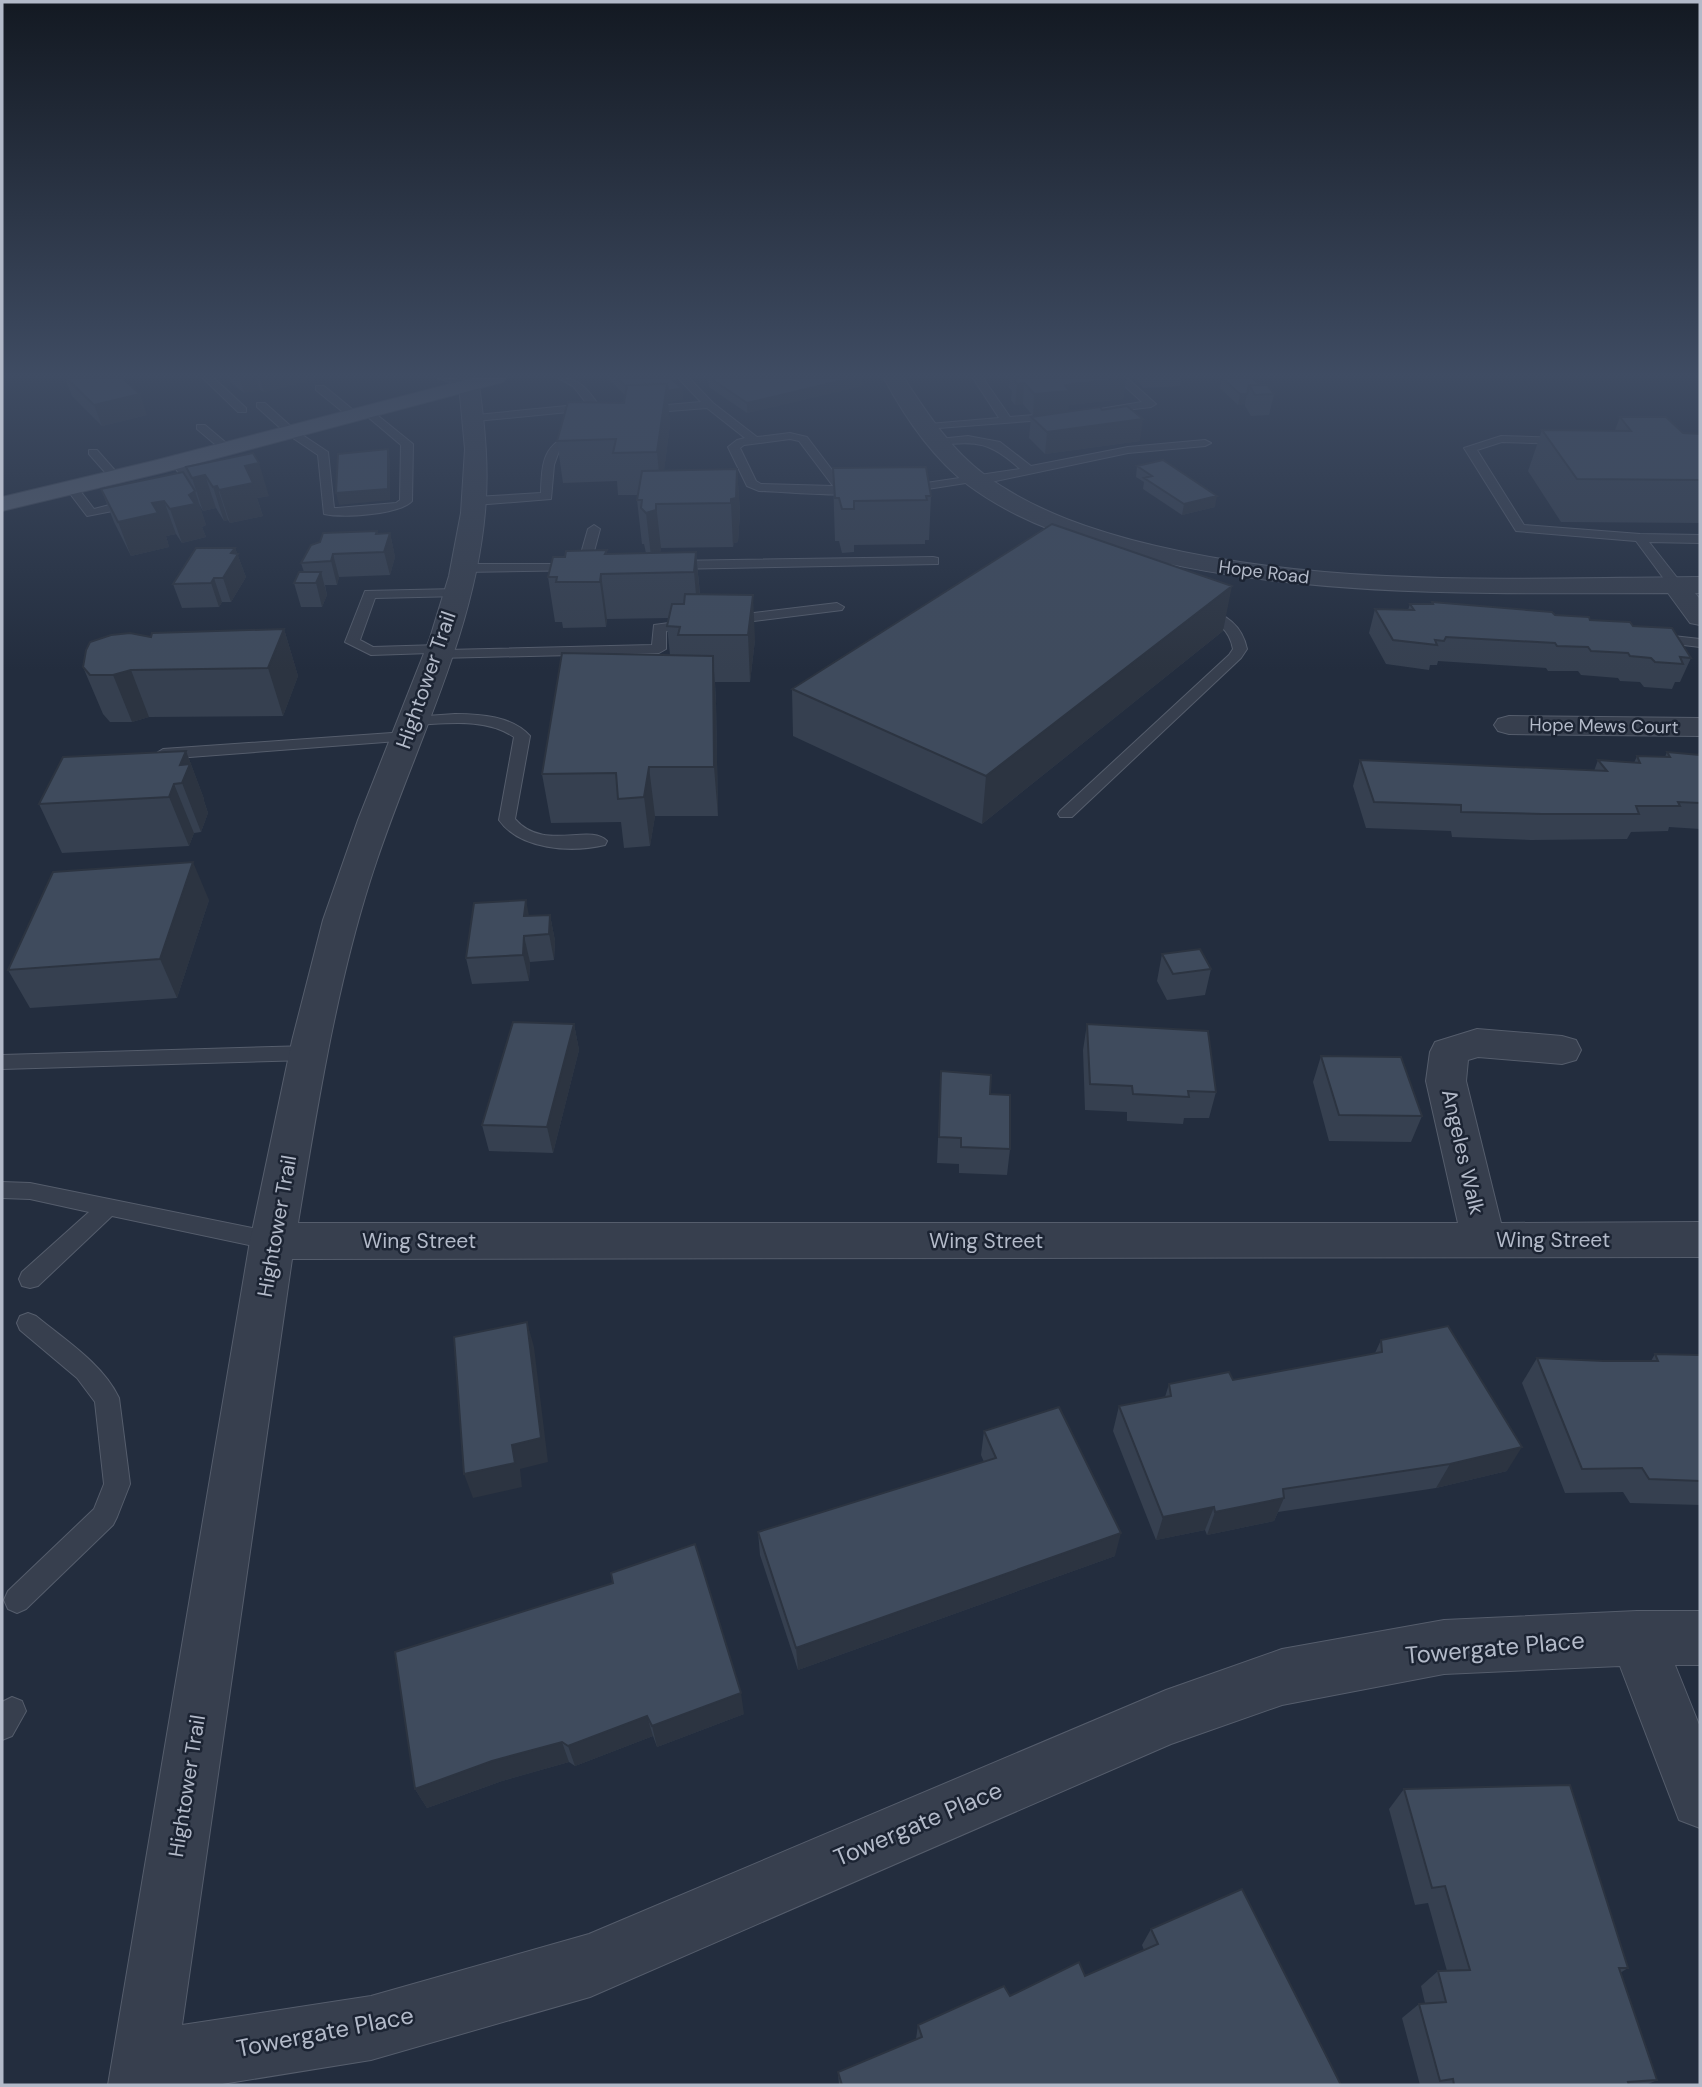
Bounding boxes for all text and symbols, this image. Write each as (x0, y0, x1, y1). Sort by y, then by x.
street label: Hope Road (1217, 555, 1311, 589)
street label: Hightower Trail (389, 608, 463, 752)
street label: Hope Mews Court (1529, 713, 1679, 739)
street label: Angeles Walk (1435, 1087, 1491, 1218)
street label: Hightower Trail (251, 1153, 303, 1299)
street label: Wing Street (1496, 1226, 1610, 1254)
street label: Wing Street (362, 1227, 476, 1255)
street label: Wing Street (929, 1227, 1043, 1255)
street label: Towergate Place (1404, 1624, 1586, 1671)
street label: Hightower Trail (162, 1713, 212, 1859)
street label: Towergate Place (829, 1774, 1007, 1873)
street label: Towergate Place (234, 1999, 416, 2064)

